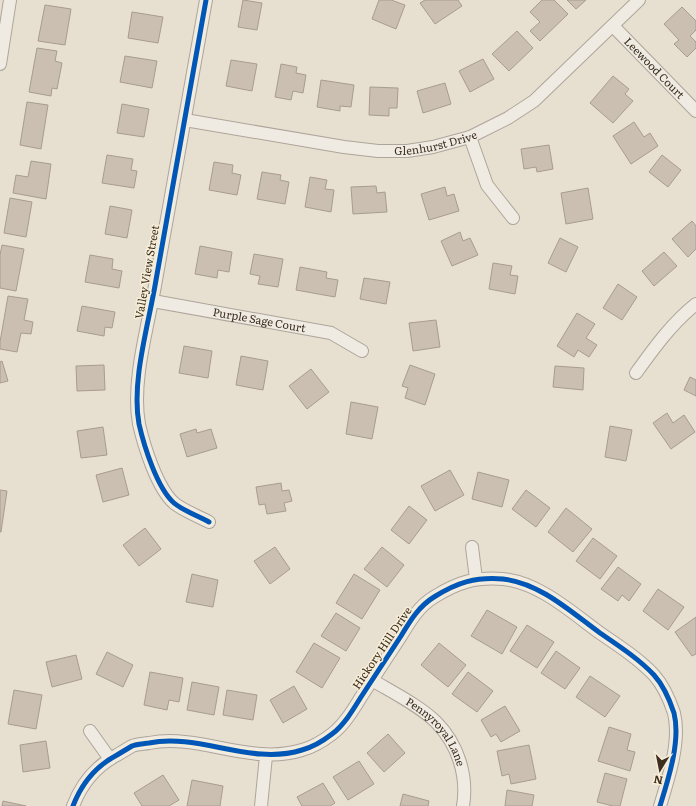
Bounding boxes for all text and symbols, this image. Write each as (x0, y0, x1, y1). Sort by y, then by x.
street label: Leewood Court (621, 33, 689, 102)
street label: Glenhurst Drive (394, 126, 480, 158)
street label: Valley View Street (130, 223, 162, 320)
street label: Purple Sage Court (212, 303, 308, 335)
street label: Hickory Hill Drive (348, 603, 415, 692)
street label: Pennyroyal Lane (403, 693, 470, 768)
north arrow (640, 750, 680, 790)
text: N (652, 772, 664, 790)

